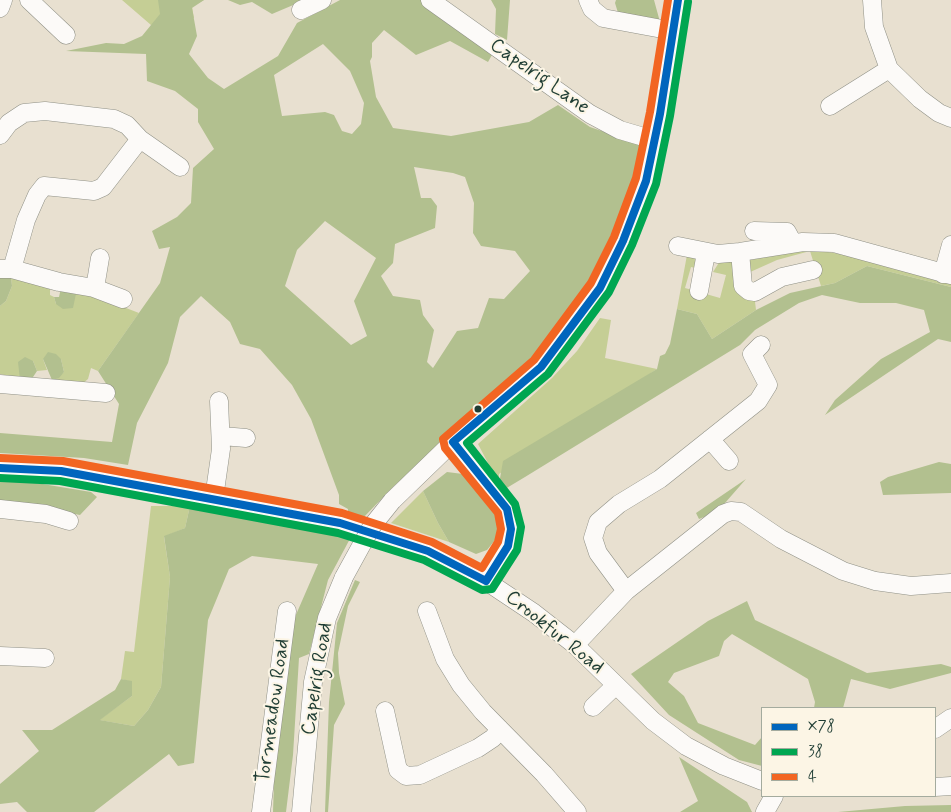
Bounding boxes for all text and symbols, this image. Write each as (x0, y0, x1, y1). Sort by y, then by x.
street label: Capelrig Lane (484, 34, 594, 120)
unlabelled marker (473, 404, 483, 414)
street label: Crookfur Road (500, 586, 608, 680)
street label: Capelrig Road (297, 621, 339, 737)
street label: Tormeadow Road (252, 637, 296, 785)
legend (761, 707, 936, 797)
text: X78 (808, 717, 835, 737)
text: 38 (808, 742, 823, 762)
text: 4 (808, 767, 817, 787)

